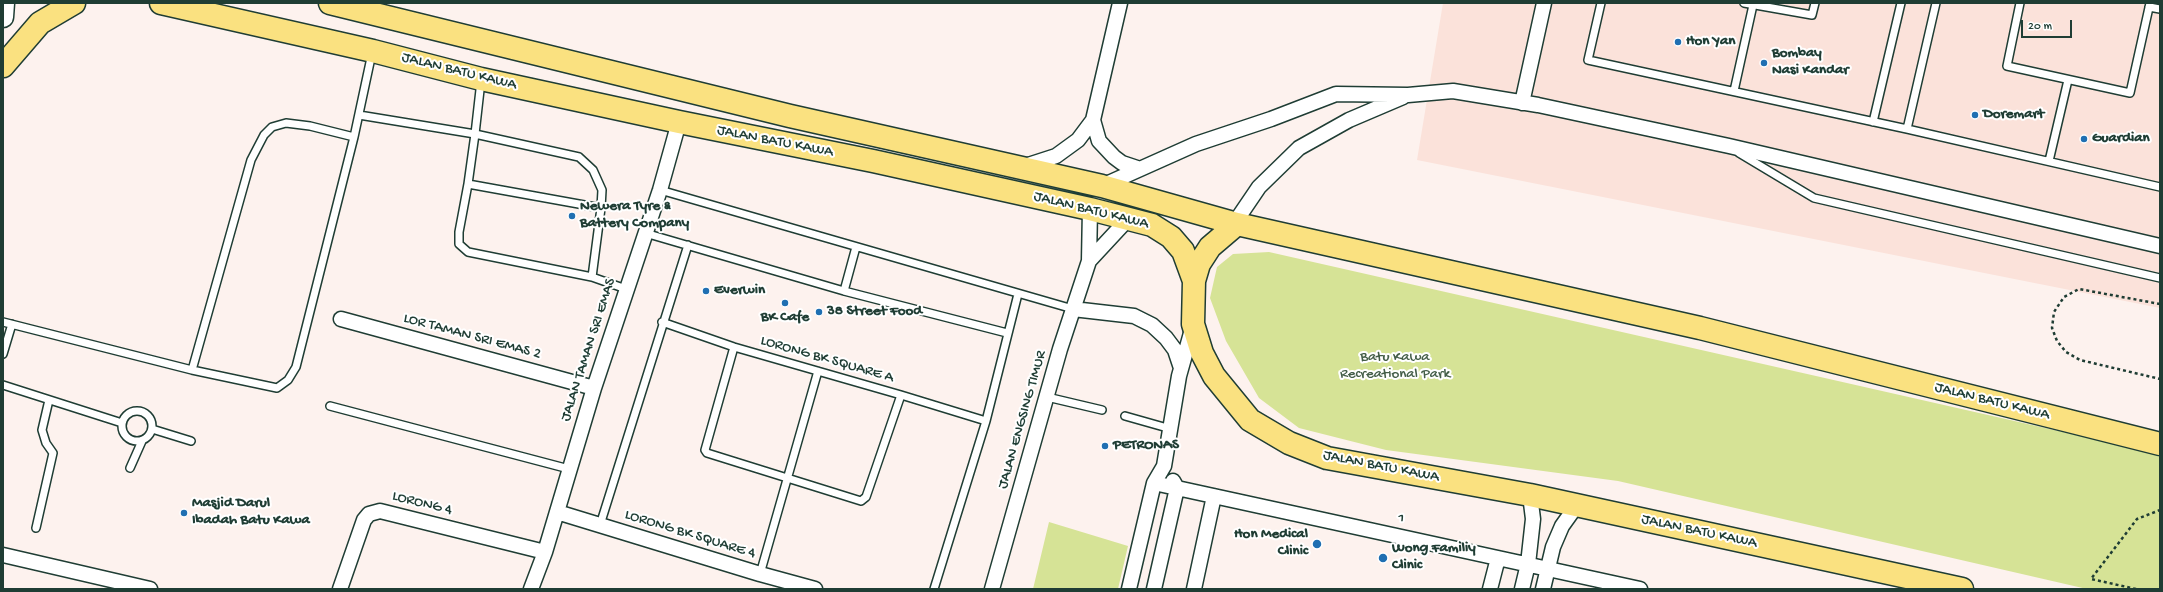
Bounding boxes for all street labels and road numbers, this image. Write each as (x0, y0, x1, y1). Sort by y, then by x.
street label: JALAN BATU KAWA (400, 49, 518, 95)
street label: JALAN BATU KAWA (716, 122, 834, 162)
street label: JALAN BATU KAWA (1032, 188, 1150, 234)
street label: JALAN TAMAN SRI EMAS (557, 276, 621, 424)
street label: LOR TAMAN SRI EMAS 2 (401, 310, 543, 364)
street label: LORONG BK SQUARE A (758, 332, 896, 388)
street label: JALAN ENGSING TIMUR (995, 349, 1051, 491)
street label: JALAN BATU KAWA (1933, 379, 2051, 425)
street label: JALAN BATU KAWA (1322, 447, 1440, 487)
street label: LORONG 4 (390, 488, 454, 520)
street label: LORONG BK SQUARE 4 (622, 506, 758, 564)
street label: 1 (1396, 510, 1406, 528)
street label: JALAN BATU KAWA (1640, 511, 1758, 553)

